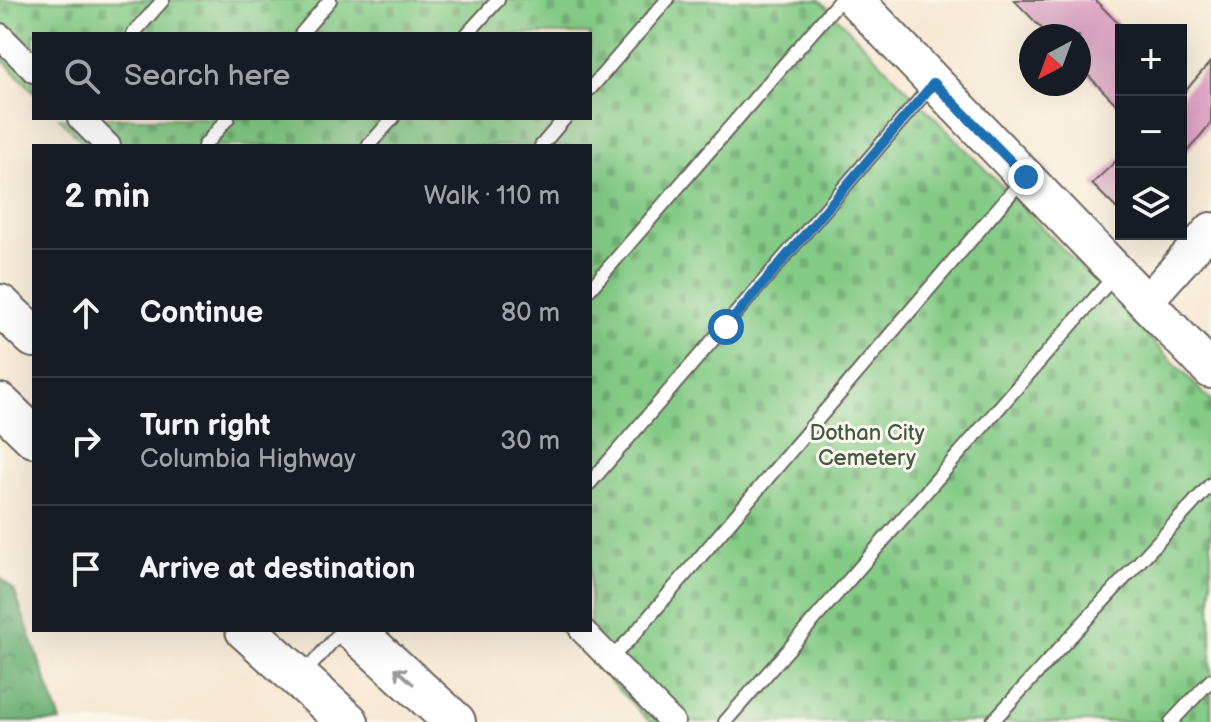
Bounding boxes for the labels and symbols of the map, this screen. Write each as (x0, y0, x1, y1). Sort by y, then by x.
north arrow (1019, 24, 1091, 96)
route end (1008, 159, 1044, 195)
route start (708, 309, 744, 345)
park label: Dothan City Cemetery (809, 420, 925, 472)
one-way arrow (394, 667, 414, 685)

